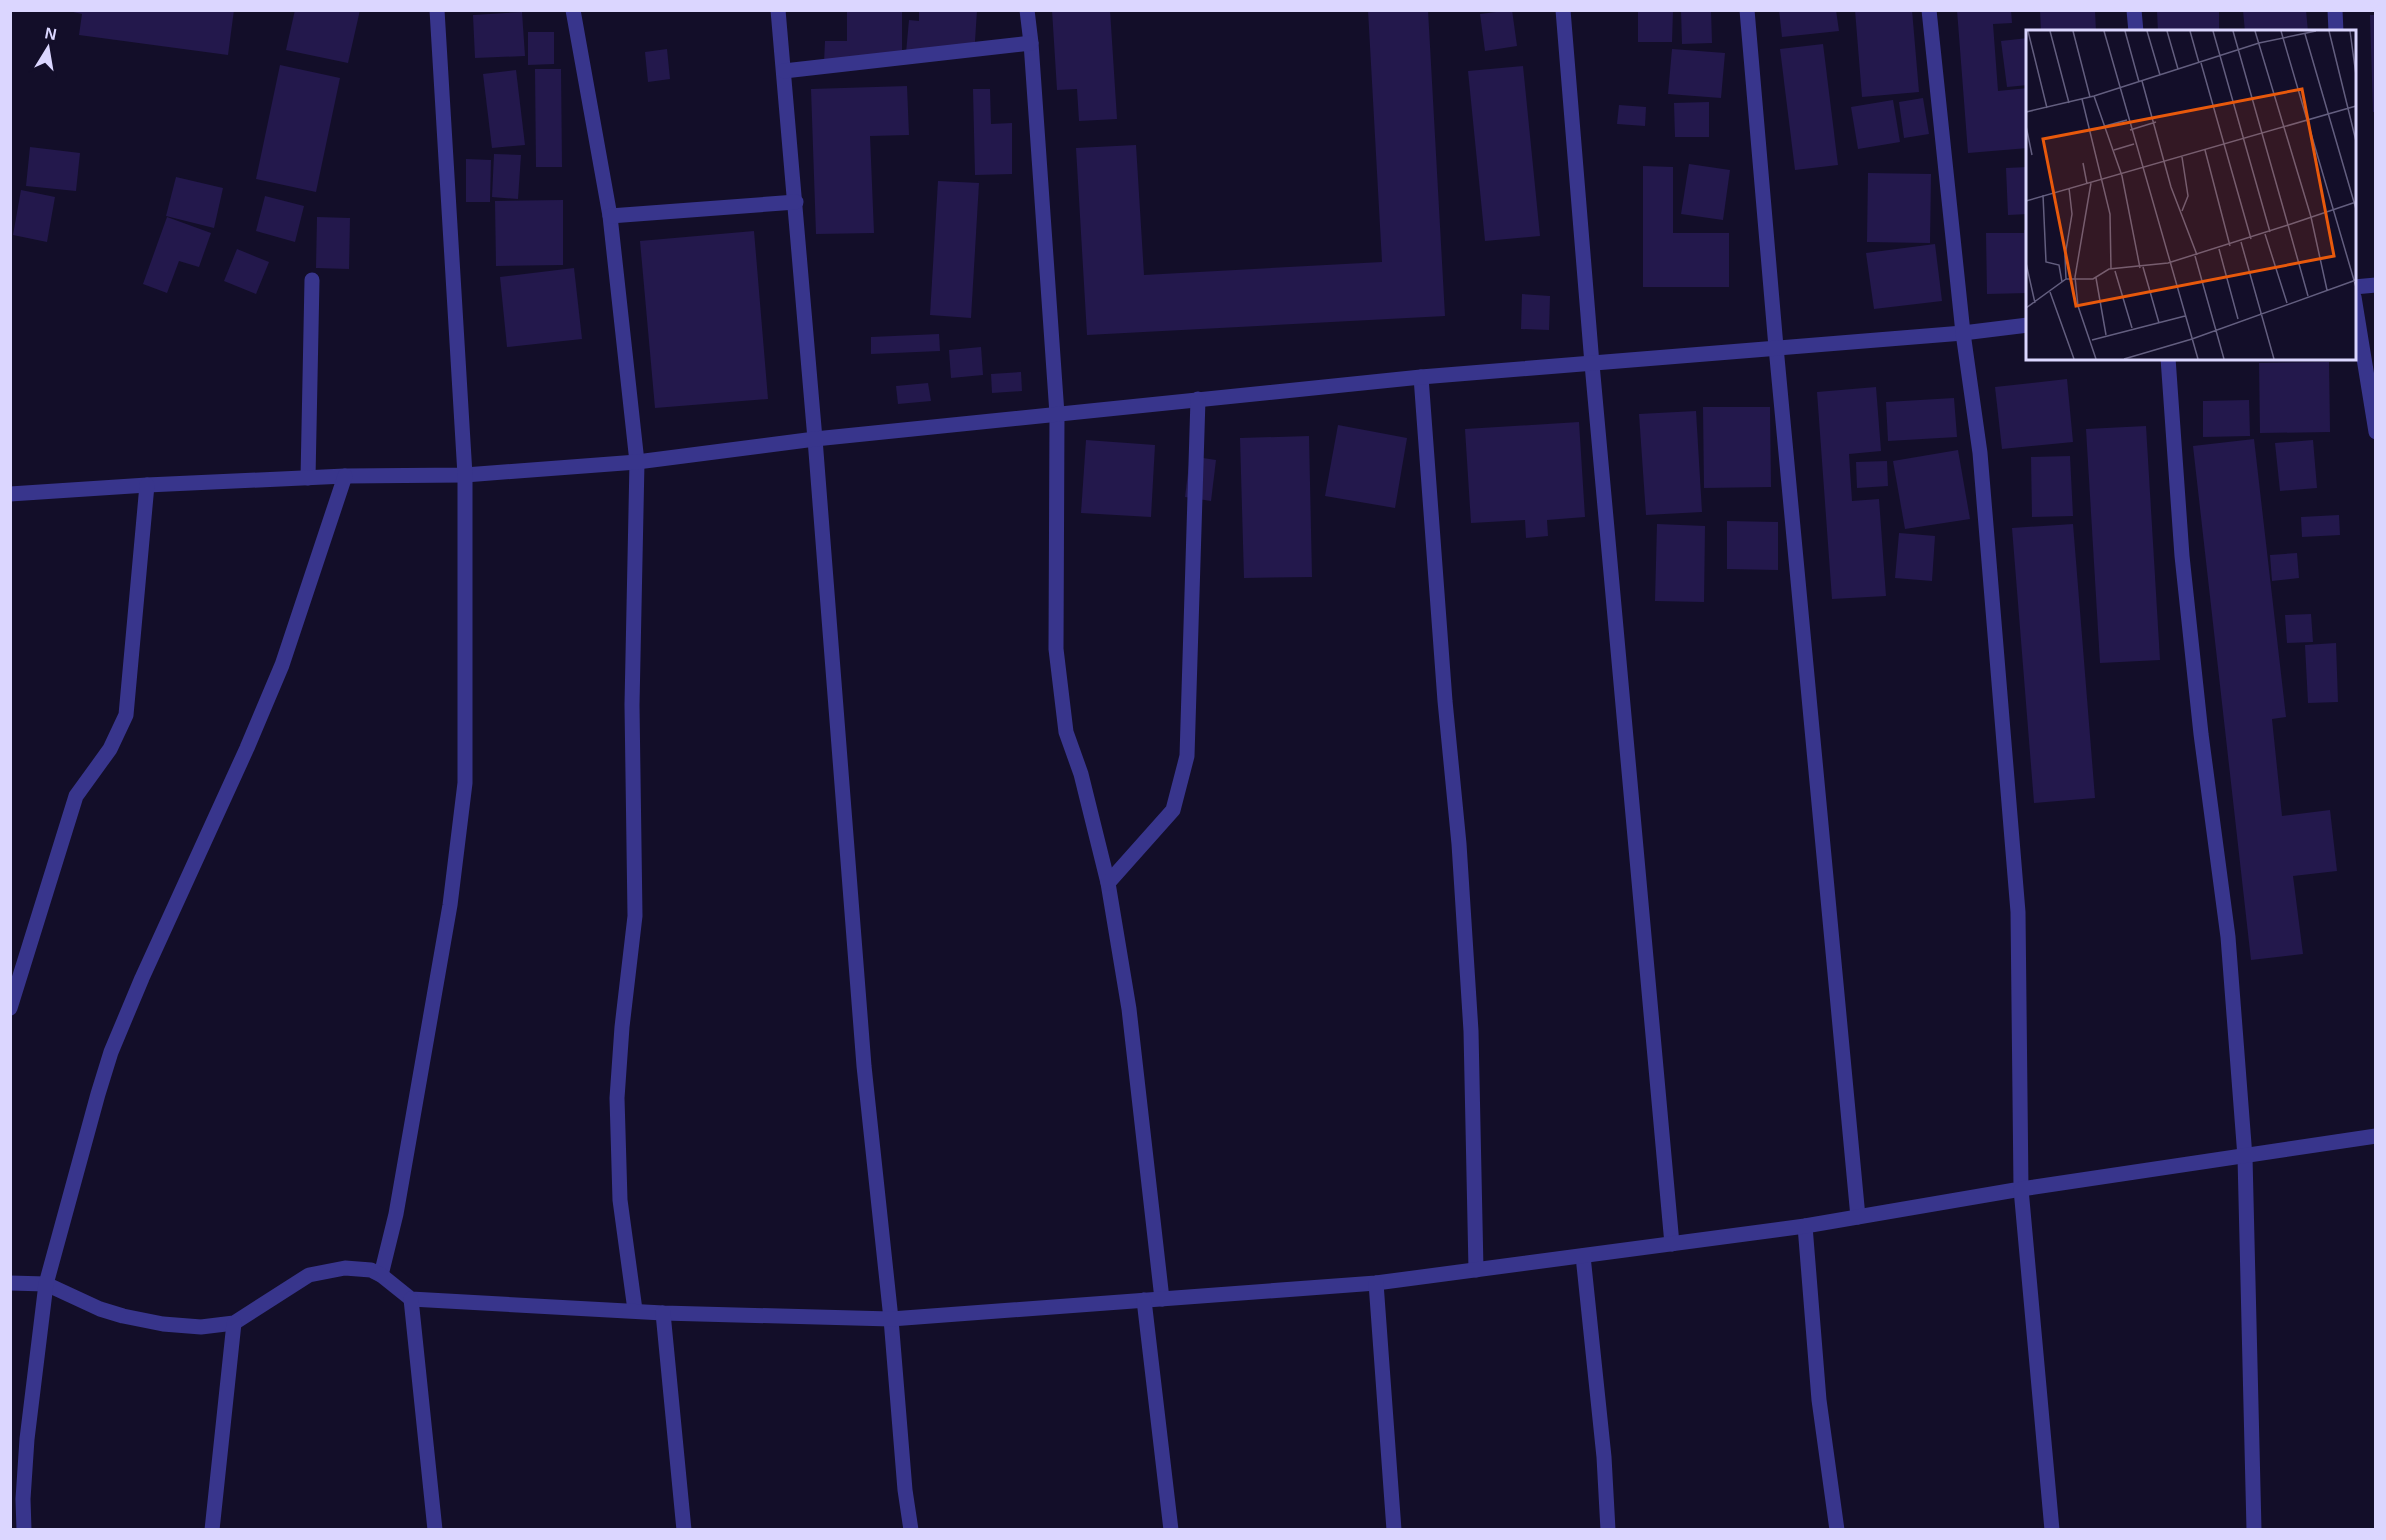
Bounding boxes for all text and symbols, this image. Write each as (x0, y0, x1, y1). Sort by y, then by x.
north arrow (18, 18, 78, 78)
text: N (43, 24, 58, 43)
inset map (2026, 30, 2356, 360)

